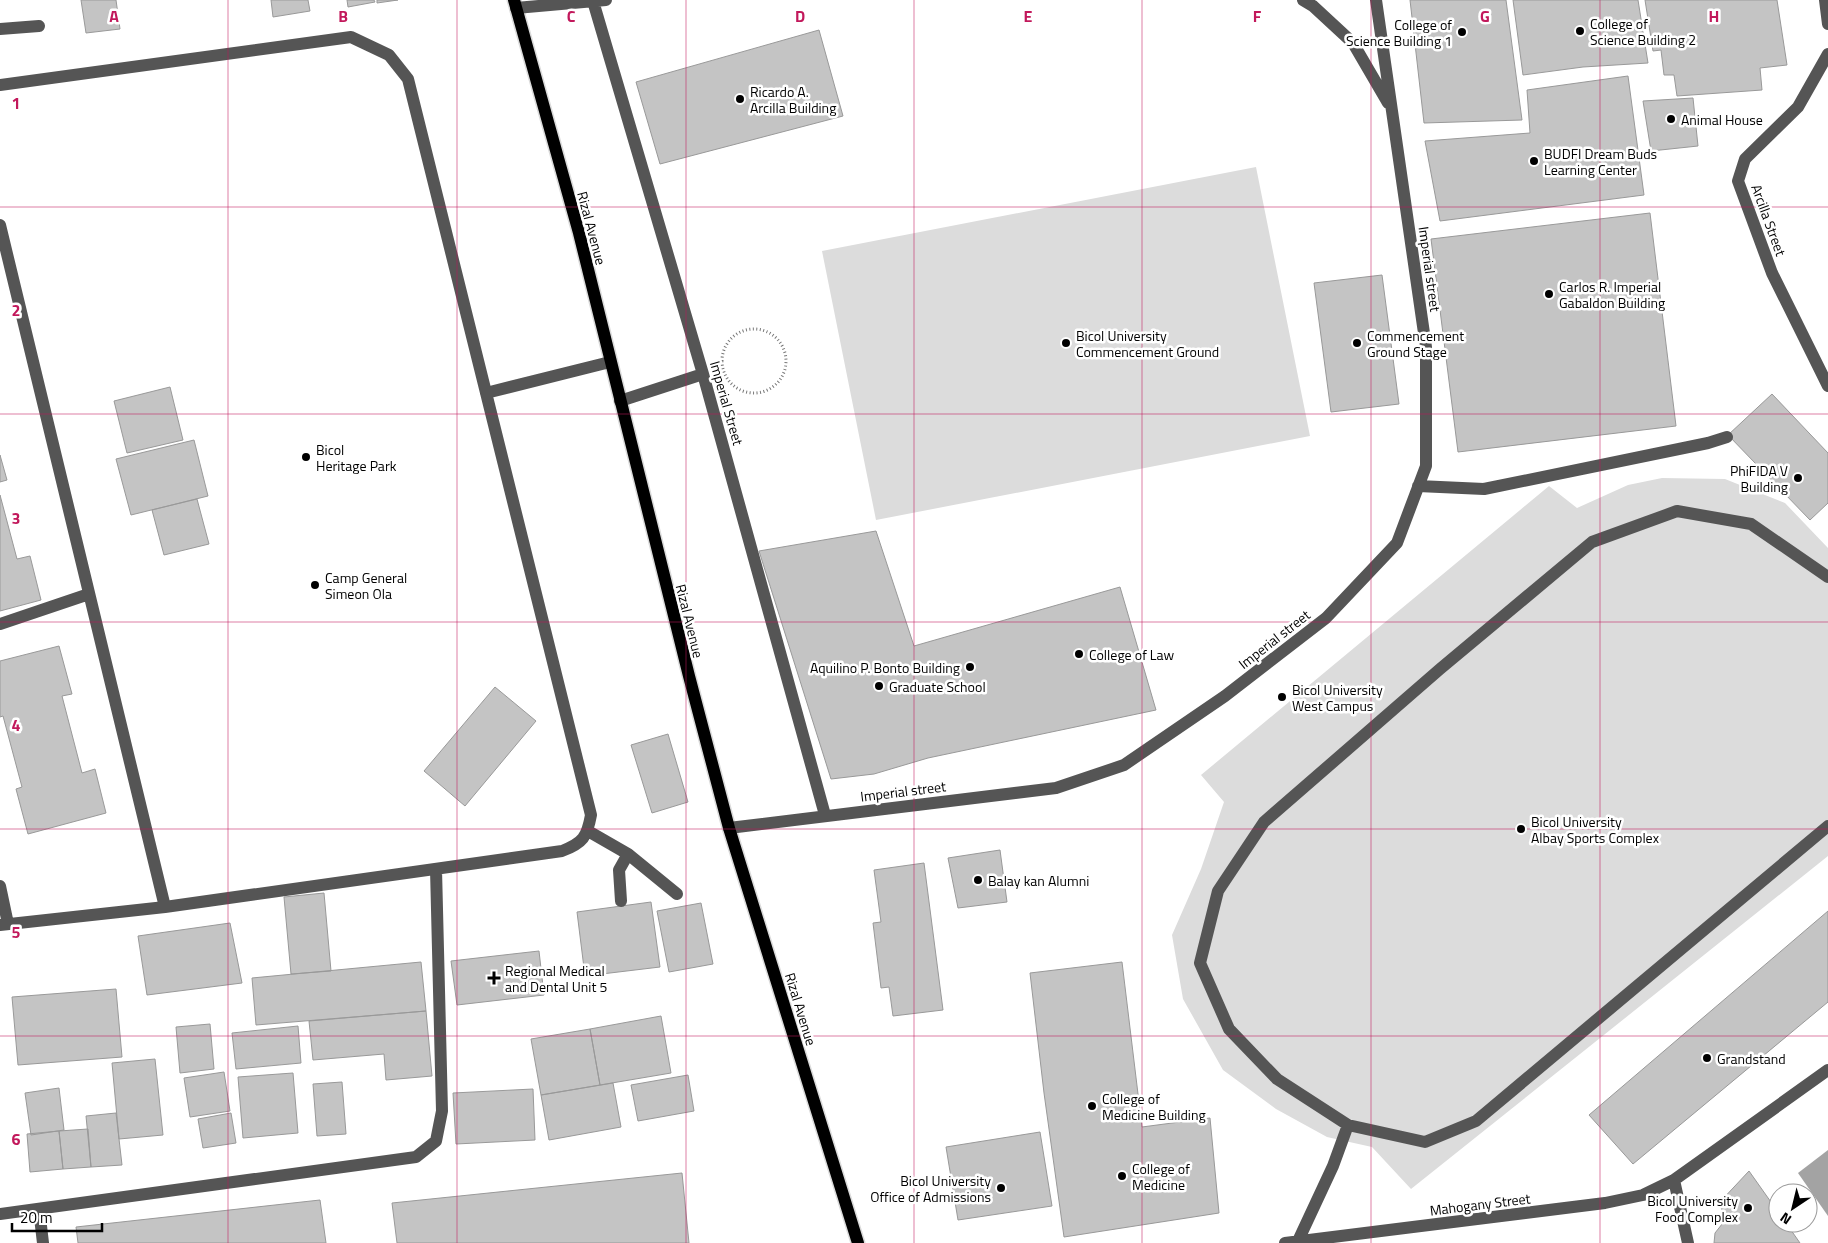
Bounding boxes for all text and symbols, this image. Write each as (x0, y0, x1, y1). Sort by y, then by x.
text: A (109, 4, 119, 28)
text: B (338, 4, 348, 28)
text: C (567, 4, 576, 28)
text: D (795, 4, 805, 28)
text: E (1024, 4, 1033, 28)
text: F (1253, 4, 1262, 28)
text: G (1480, 4, 1490, 28)
text: H (1709, 4, 1719, 28)
place label: College of Science Building 2 (1590, 13, 1696, 50)
place label: College of Science Building 1 (1346, 14, 1452, 51)
marker: College of Science Building 2 (1574, 25, 1586, 37)
marker: College of Science Building 1 (1456, 26, 1468, 38)
place label: Ricardo A. Arcilla Building (750, 81, 836, 118)
text: 1 (12, 91, 20, 115)
marker: Ricardo A. Arcilla Building (734, 93, 746, 105)
place label: Animal House (1681, 109, 1763, 130)
marker: Animal House (1665, 113, 1677, 125)
place label: BUDFI Dream Buds Learning Center (1544, 143, 1657, 180)
marker: BUDFI Dream Buds Learning Center (1528, 155, 1540, 167)
street label: Arcilla Street (1746, 181, 1792, 259)
street label: Rizal Avenue (572, 189, 612, 267)
street label: Imperial street (1414, 225, 1446, 313)
place label: Carlos R. Imperial Gabaldon Building (1559, 276, 1665, 313)
marker: Carlos R. Imperial Gabaldon Building (1543, 288, 1555, 300)
text: 2 (12, 298, 20, 322)
place label: Bicol University Commencement Ground (1076, 325, 1219, 362)
place label: Commencement Ground Stage (1367, 325, 1464, 362)
marker: Bicol University Commencement Ground (1060, 337, 1072, 349)
marker: Commencement Ground Stage (1351, 337, 1363, 349)
street label: Imperial Street (705, 358, 749, 448)
place label: Bicol Heritage Park (316, 439, 397, 476)
marker: Bicol Heritage Park (300, 451, 312, 463)
place label: PhiFIDA V Building (1730, 460, 1788, 497)
marker: PhiFIDA V Building (1792, 472, 1804, 484)
text: 3 (12, 506, 20, 530)
place label: Camp General Simeon Ola (325, 567, 407, 604)
marker: Camp General Simeon Ola (309, 579, 321, 591)
street label: Rizal Avenue (671, 582, 709, 660)
street label: Imperial street (1234, 604, 1314, 674)
place label: College of Law (1089, 644, 1175, 665)
marker: College of Law (1073, 648, 1085, 660)
place label: Aquilino P. Bonto Building (810, 657, 960, 678)
marker: Aquilino P. Bonto Building (964, 661, 976, 673)
place label: Graduate School (889, 676, 986, 697)
place label: Bicol University West Campus (1292, 679, 1383, 716)
marker: Graduate School (873, 680, 885, 692)
marker: Bicol University West Campus (1276, 691, 1288, 703)
text: 4 (12, 713, 21, 737)
street label: Imperial street (859, 775, 947, 807)
place label: Bicol University Albay Sports Complex (1531, 811, 1660, 848)
marker: Bicol University Albay Sports Complex (1515, 823, 1527, 835)
place label: Balay kan Alumni (988, 870, 1089, 891)
marker: Balay kan Alumni (972, 874, 984, 886)
text: 5 (12, 920, 21, 944)
place label: Regional Medical and Dental Unit 5 (505, 960, 607, 997)
street label: Rizal Avenue (780, 970, 822, 1048)
marker: Regional Medical and Dental Unit 5 (487, 971, 501, 985)
place label: Grandstand (1717, 1048, 1786, 1069)
marker: Grandstand (1701, 1052, 1713, 1064)
place label: College of Medicine Building (1102, 1088, 1206, 1125)
marker: College of Medicine Building (1086, 1100, 1098, 1112)
text: 6 (12, 1127, 21, 1151)
place label: College of Medicine (1132, 1158, 1190, 1195)
place label: Bicol University Office of Admissions (870, 1170, 991, 1207)
marker: College of Medicine (1116, 1170, 1128, 1182)
marker: Bicol University Office of Admissions (995, 1182, 1007, 1194)
north arrow (1768, 1183, 1818, 1233)
street label: Mahogany Street (1428, 1187, 1532, 1221)
place label: Bicol University Food Complex (1647, 1190, 1739, 1227)
scale bar (12, 1200, 102, 1232)
marker: Bicol University Food Complex (1742, 1202, 1754, 1214)
text: 20 m (20, 1206, 53, 1229)
text: N (1775, 1208, 1795, 1230)

